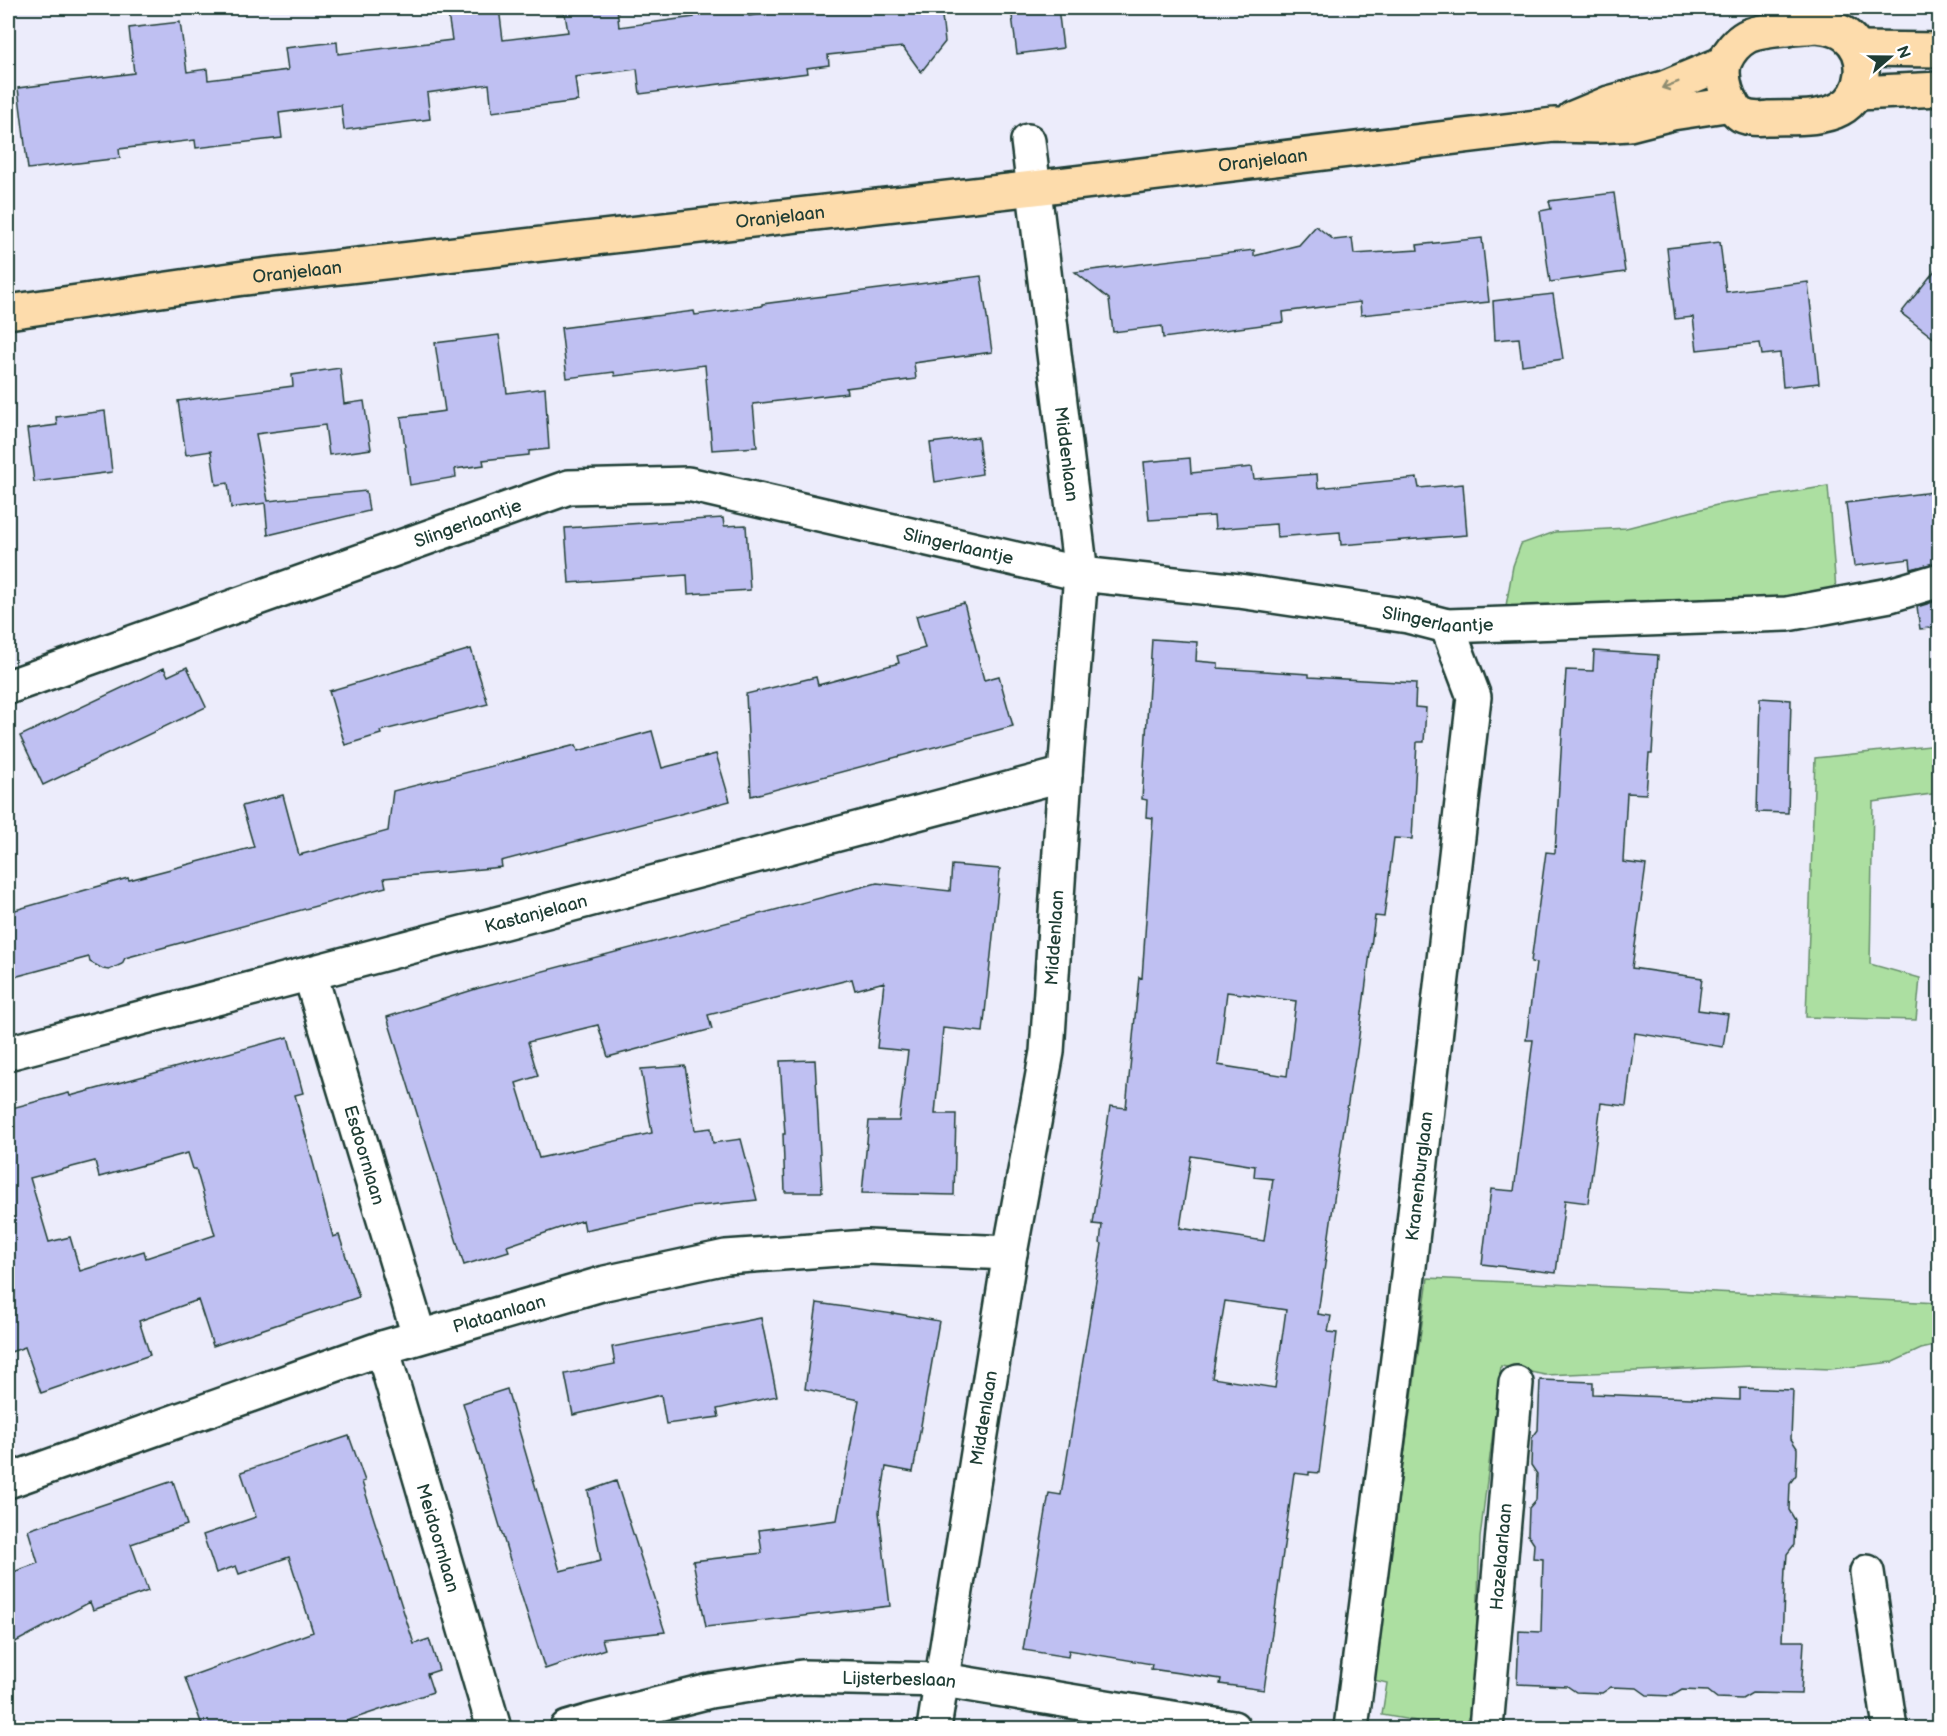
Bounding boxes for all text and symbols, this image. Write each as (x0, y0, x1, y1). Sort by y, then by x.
north arrow (1860, 27, 1920, 87)
text: N (1892, 43, 1914, 61)
one-way arrow (1661, 80, 1680, 91)
street label: Oranjelaan (1217, 144, 1309, 176)
street label: Oranjelaan (734, 201, 826, 232)
street label: Oranjelaan (251, 256, 343, 287)
street label: Middenlaan (1050, 405, 1082, 503)
street label: Slingerlaantje (411, 494, 525, 552)
street label: Slingerlaantje (901, 523, 1016, 569)
street label: Slingerlaantje (1381, 602, 1494, 637)
street label: Middenlaan (1041, 889, 1068, 986)
street label: Kastanjelaan (482, 890, 590, 937)
street label: Esdoornlaan (340, 1103, 389, 1207)
street label: Kranenburglaan (1401, 1110, 1437, 1242)
street label: Plataanlaan (450, 1290, 548, 1337)
street label: Middenlaan (966, 1369, 1002, 1467)
street label: Meidoornlaan (412, 1481, 464, 1595)
street label: Hazelaarlaan (1486, 1502, 1516, 1611)
street label: Lijsterbeslaan (842, 1667, 958, 1693)

